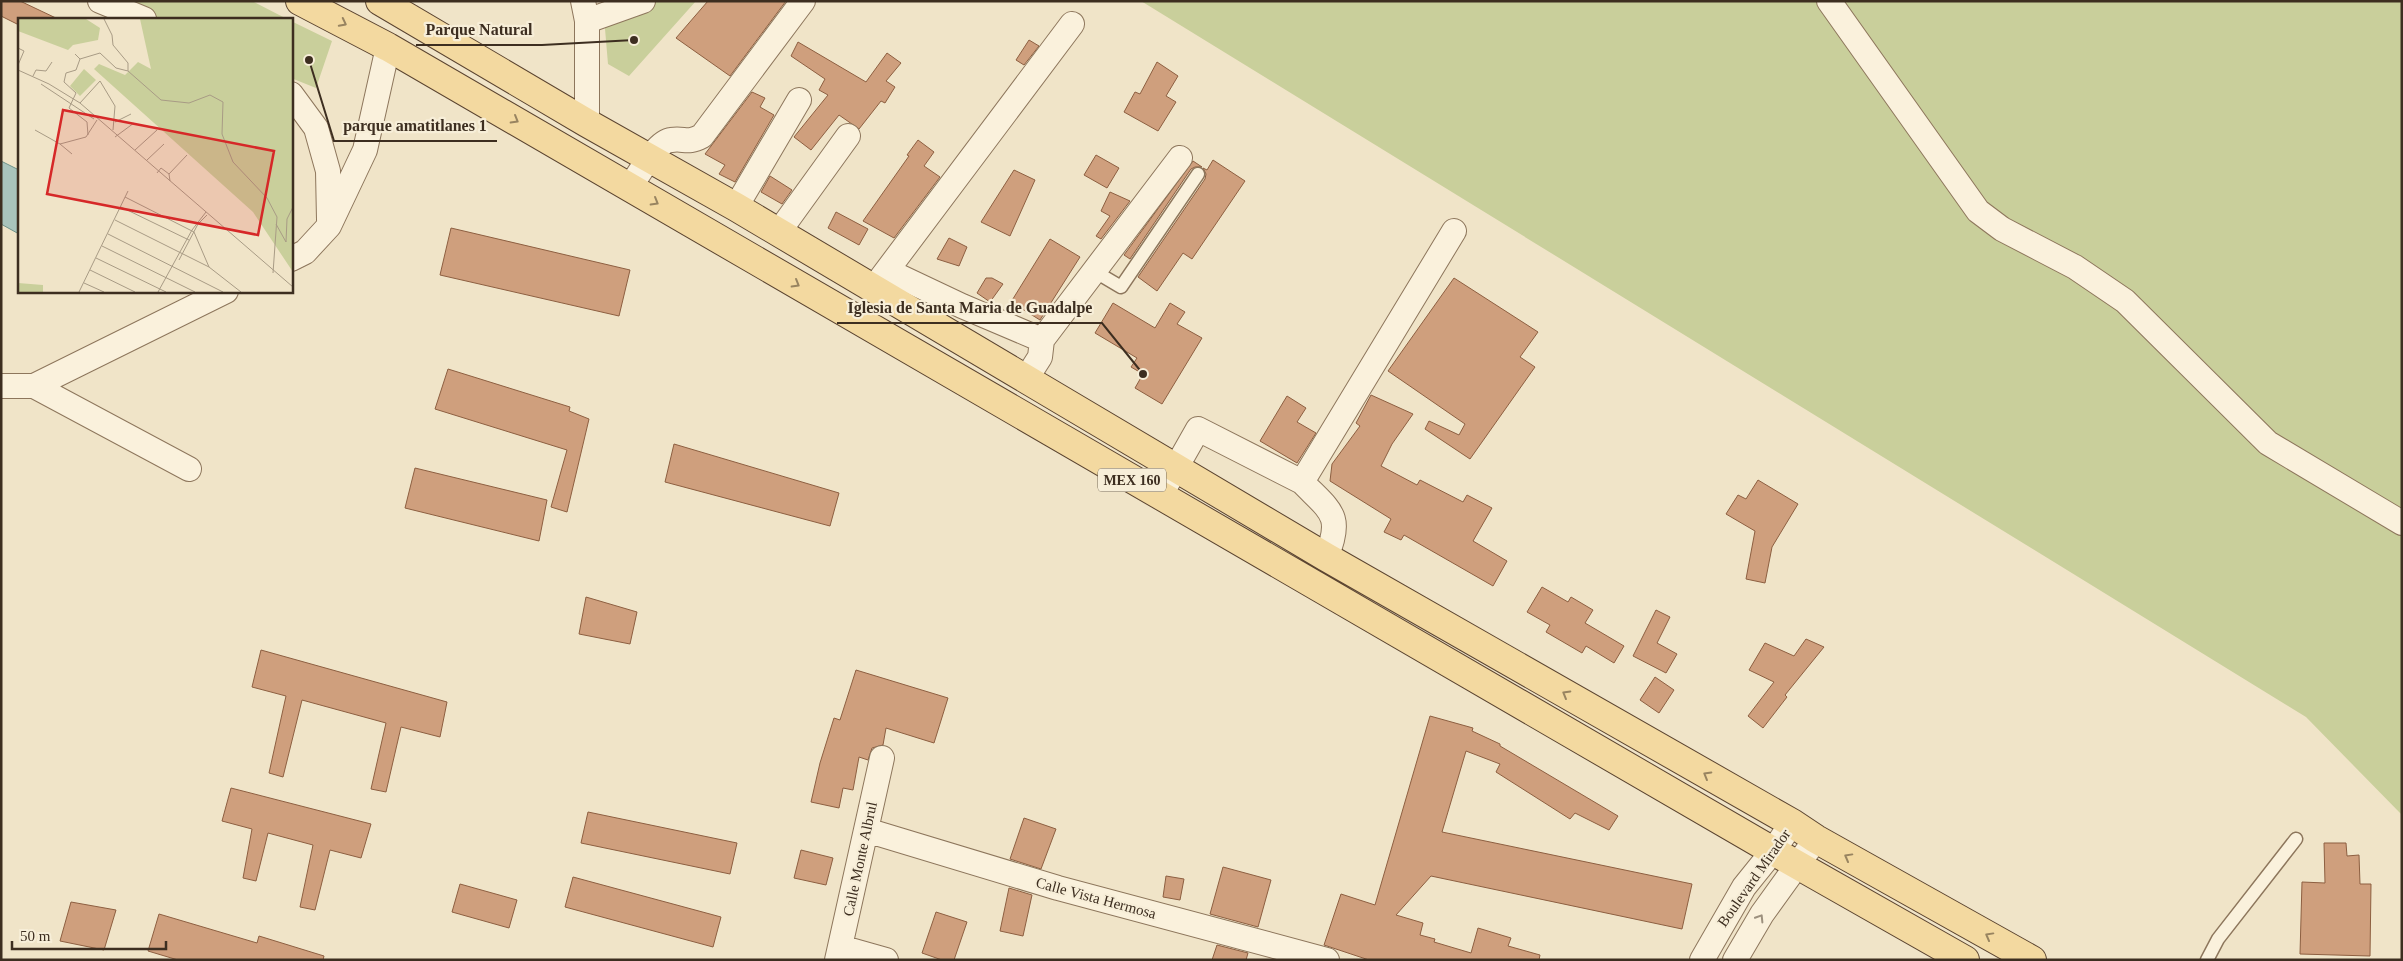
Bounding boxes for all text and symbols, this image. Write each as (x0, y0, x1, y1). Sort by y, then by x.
callout: Parque Natural (416, 14, 542, 45)
one-way arrow (338, 17, 347, 27)
inset map (18, 18, 292, 292)
text: Parque Natural (426, 21, 533, 39)
callout: parque amatitlanes 1 (334, 110, 497, 141)
one-way arrow (510, 114, 519, 124)
text: parque amatitlanes 1 (343, 117, 487, 135)
one-way arrow (650, 196, 659, 206)
one-way arrow (790, 277, 799, 287)
callout: Iglesia de Santa Maria de Guadalpe (837, 292, 1102, 323)
text: Iglesia de Santa Maria de Guadalpe (848, 299, 1092, 317)
road number: MEX 160 (1098, 468, 1166, 492)
one-way arrow (1563, 690, 1572, 700)
one-way arrow (1704, 771, 1713, 781)
street label: Calle Monte Albrul (840, 800, 880, 918)
street label: Boulevard Mirador (1714, 826, 1794, 930)
one-way arrow (1844, 853, 1853, 863)
street label: Calle Vista Hermosa (1034, 874, 1158, 922)
one-way arrow (1754, 914, 1764, 923)
scale bar (12, 918, 166, 950)
text: 50 m (20, 928, 51, 944)
one-way arrow (1986, 932, 1995, 942)

